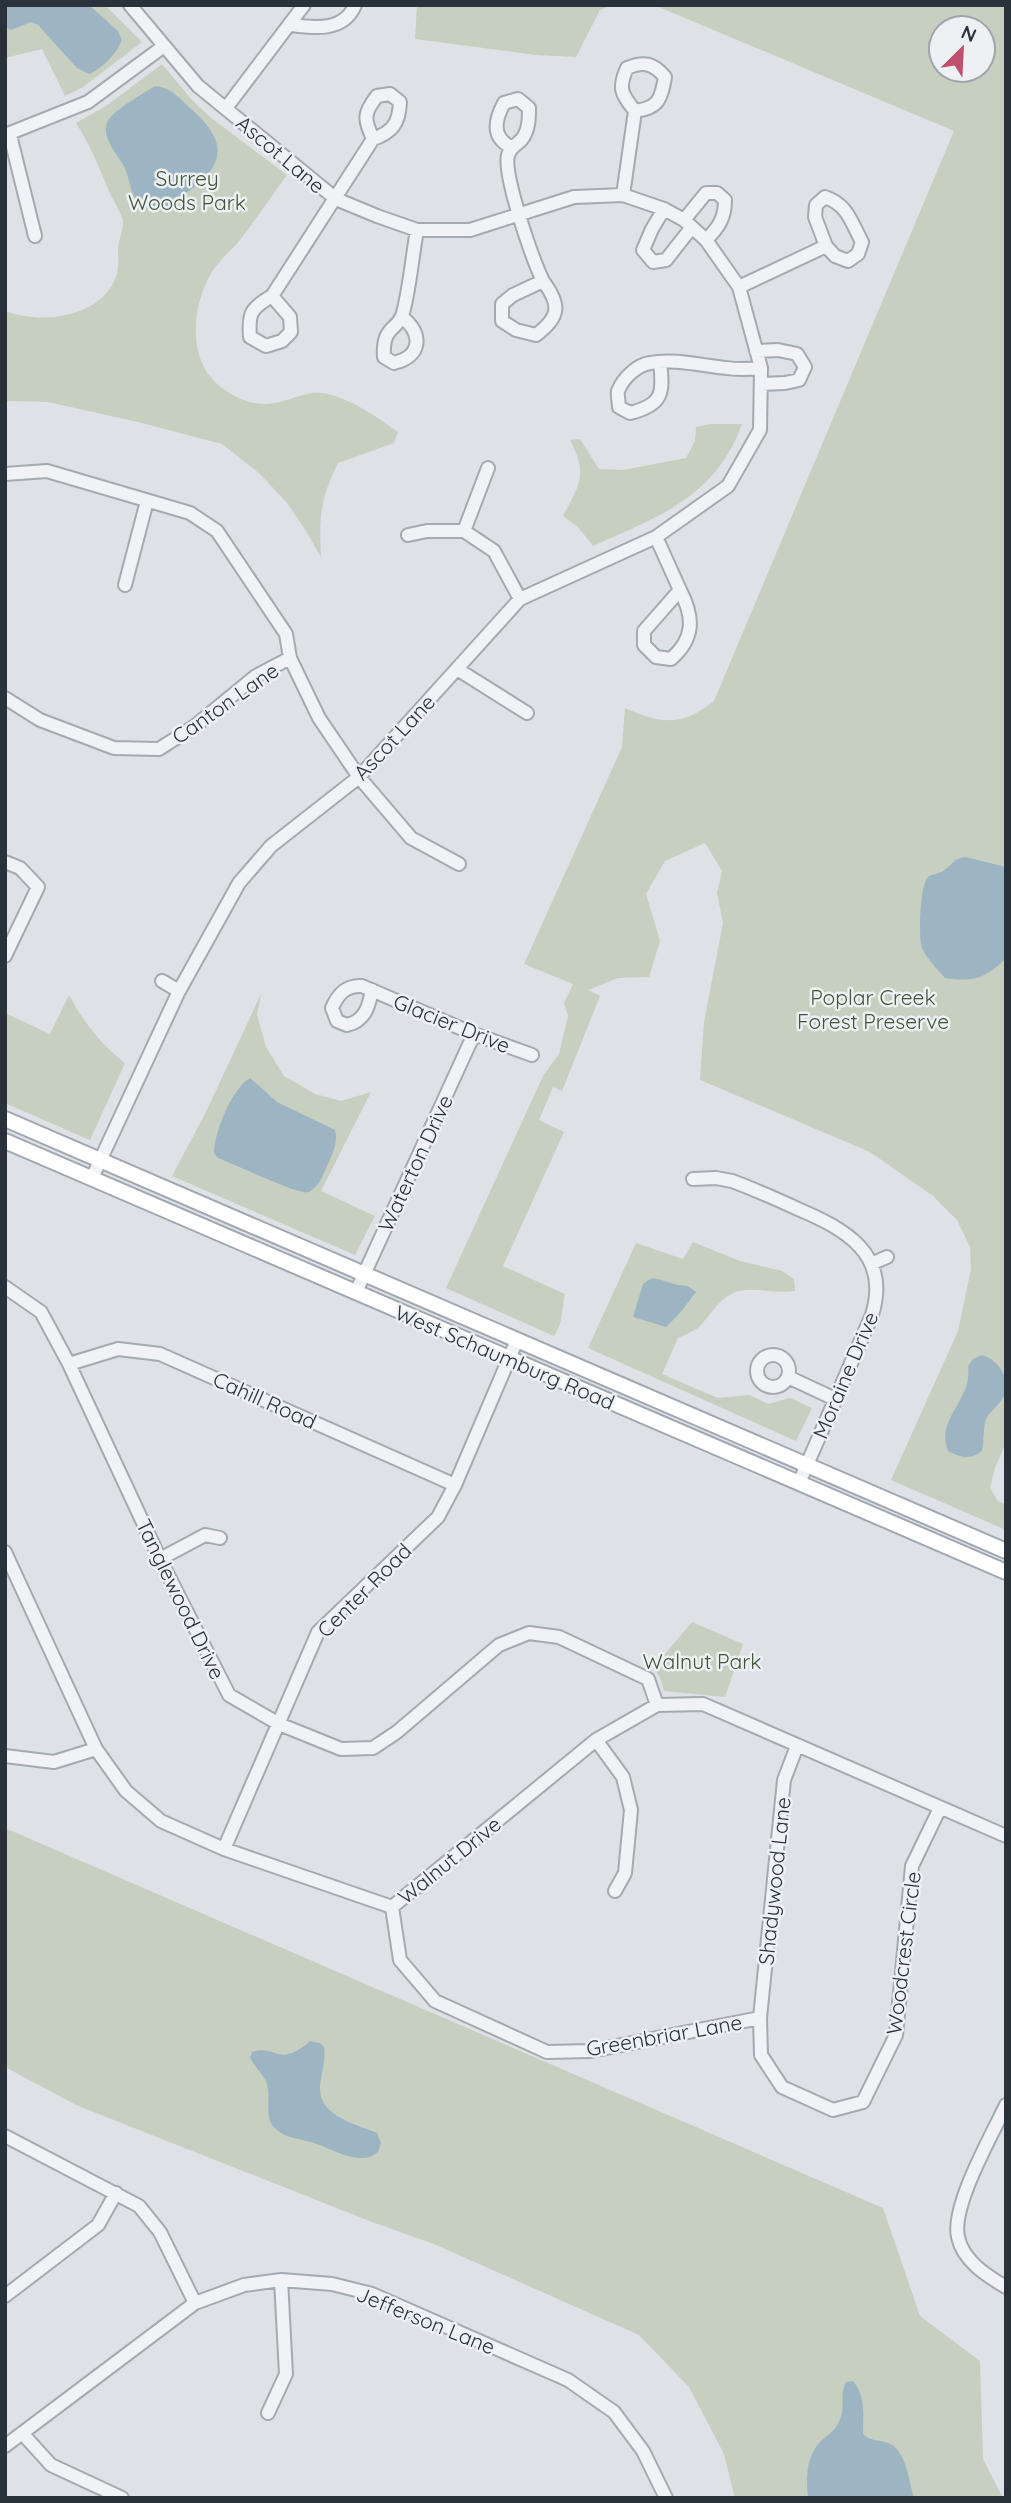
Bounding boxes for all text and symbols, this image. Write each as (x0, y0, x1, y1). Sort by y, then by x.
north arrow (927, 14, 997, 84)
text: N (958, 20, 980, 47)
street label: Ascot Lane (231, 109, 331, 199)
park label: Surrey Woods Park (128, 165, 246, 215)
street label: Canton Lane (167, 657, 283, 749)
street label: Ascot Lane (348, 689, 440, 785)
park label: Poplar Creek Forest Preserve (797, 984, 949, 1034)
street label: Glacier Drive (390, 988, 514, 1058)
street label: Waterton Drive (372, 1090, 458, 1236)
street label: West Schaumburg Road (391, 1299, 619, 1415)
street label: Moraine Drive (807, 1308, 883, 1442)
street label: Cahill Road (209, 1366, 321, 1434)
street label: Tanglewood Drive (131, 1515, 231, 1683)
street label: Center Road (311, 1537, 417, 1643)
park label: Walnut Park (642, 1648, 762, 1674)
street label: Shadywood Lane (752, 1796, 796, 1966)
street label: Walnut Drive (392, 1811, 506, 1909)
street label: Woodcrest Circle (880, 1870, 926, 2036)
street label: Greenbriar Lane (584, 2008, 744, 2062)
street label: Jefferson Lane (353, 2280, 499, 2360)

